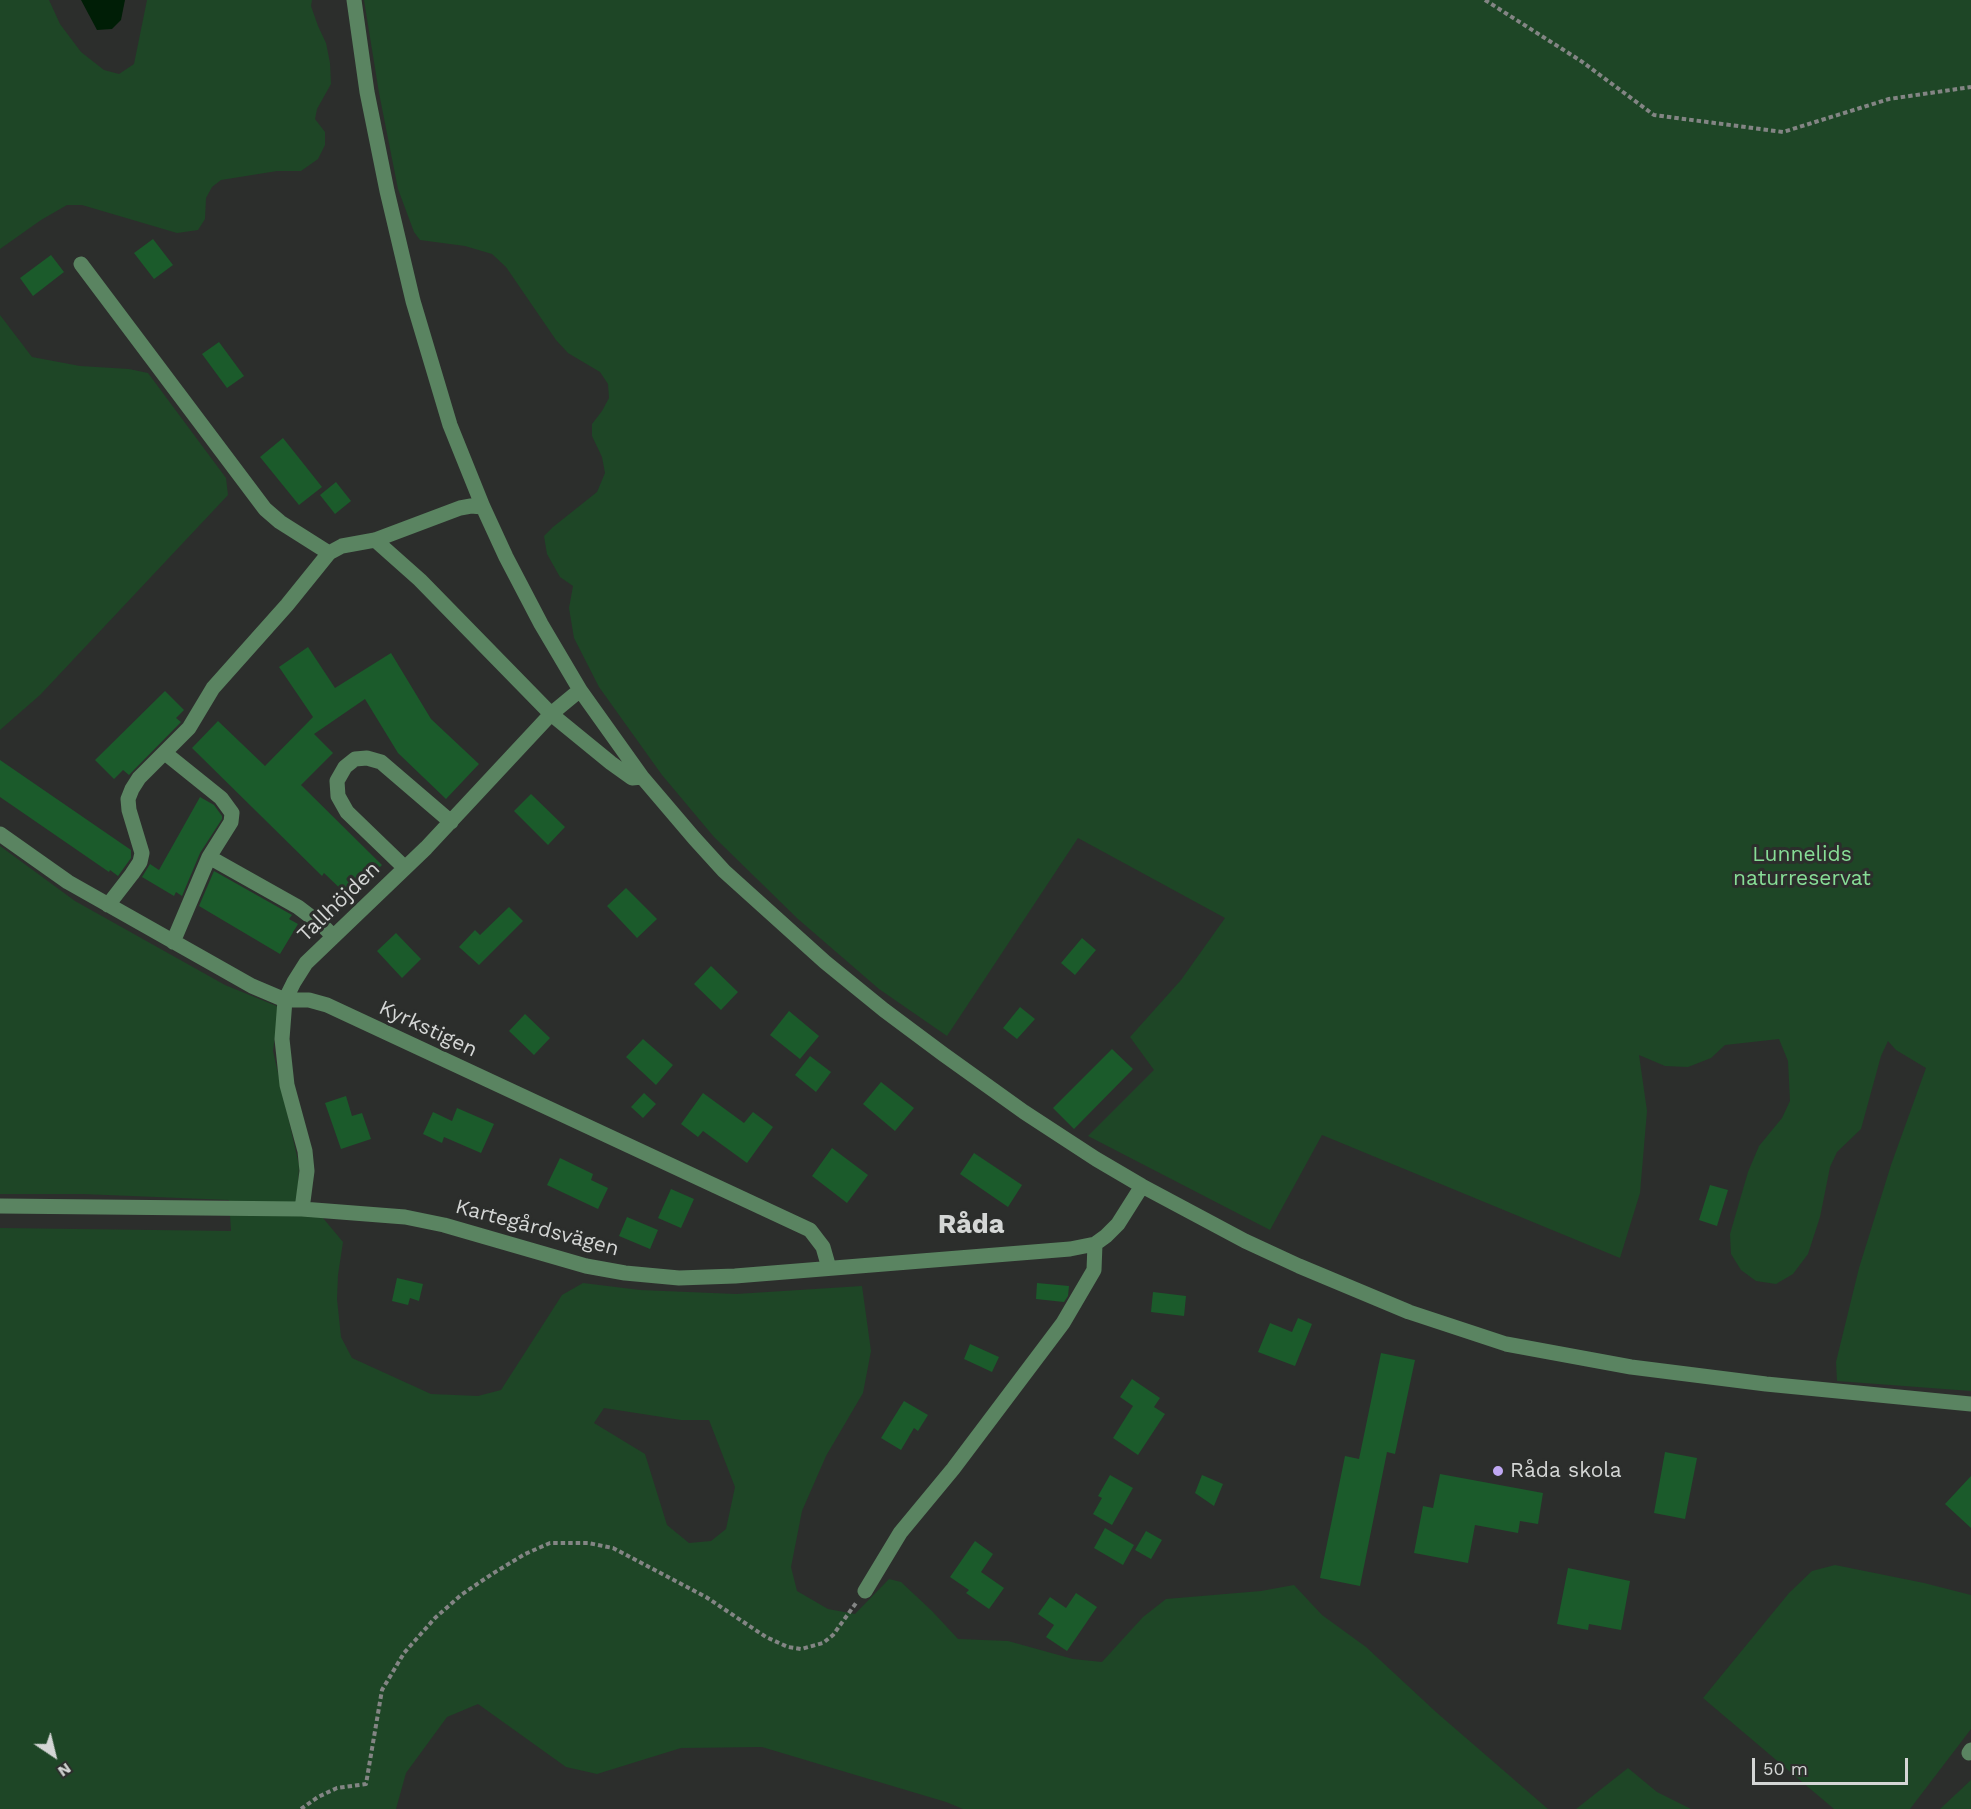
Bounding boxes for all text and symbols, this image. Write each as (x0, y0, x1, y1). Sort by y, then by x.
park label: Lunnelids naturreservat (1733, 842, 1871, 892)
street label: Tallhöjden (293, 857, 385, 947)
street label: Kyrkstigen (375, 995, 481, 1063)
street label: Kartegårdsvägen (452, 1194, 622, 1262)
district label: Råda (938, 1209, 1004, 1241)
place label: Råda skola (1510, 1458, 1622, 1484)
marker: Råda skola (1491, 1464, 1505, 1478)
north arrow (24, 1725, 84, 1785)
scale bar (1755, 1746, 1911, 1784)
text: 50 m (1763, 1758, 1808, 1779)
text: N (54, 1759, 75, 1781)

